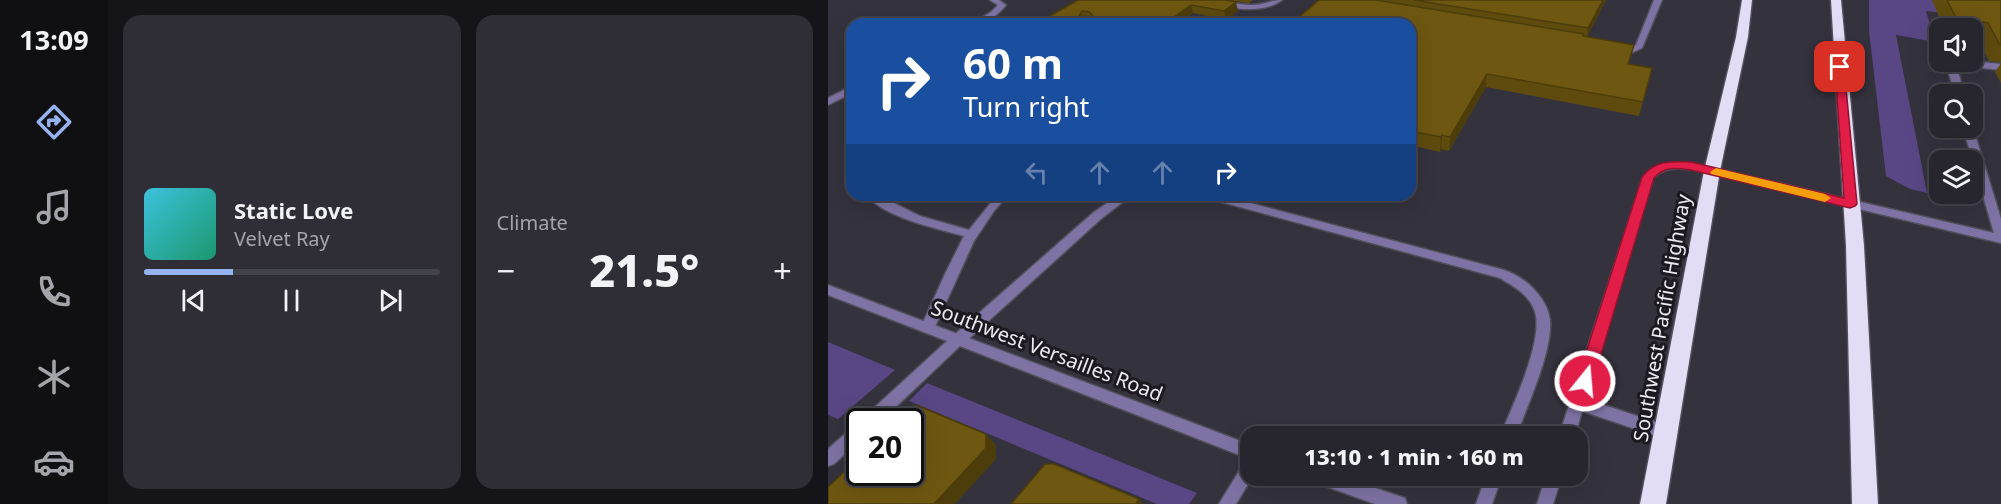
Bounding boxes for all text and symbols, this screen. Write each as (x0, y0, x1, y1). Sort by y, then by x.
map controls (1929, 18, 1983, 204)
button: sound (1929, 18, 1983, 72)
text: 13:09 (19, 21, 89, 58)
text: 60 m (963, 34, 1063, 91)
pin (1814, 41, 1865, 92)
icon: right (864, 42, 942, 120)
icon: arrive (1823, 50, 1856, 83)
button: search (1929, 84, 1983, 138)
text: Turn right (963, 88, 1089, 125)
icon: directions (33, 101, 75, 143)
button: layers (1929, 150, 1983, 204)
icon: left (1020, 156, 1053, 189)
icon: ahead (1083, 156, 1116, 189)
icon: ahead (1146, 156, 1179, 189)
icon: right (1209, 156, 1242, 189)
icon: music (33, 186, 75, 228)
street label: Southwest Pacific Highway (1626, 191, 1697, 444)
text: Static Love (234, 195, 353, 225)
text: Climate (497, 209, 568, 236)
text: Velvet Ray (234, 225, 330, 252)
text: 21.5° (589, 239, 699, 300)
text: − (497, 248, 515, 293)
text: + (773, 248, 792, 293)
icon: phone (33, 271, 75, 313)
icon: previous (177, 284, 210, 317)
icon: pause (275, 284, 308, 317)
icon: next (374, 284, 407, 317)
street label: Southwest Versailles Road (928, 294, 1167, 407)
position arrow (1553, 349, 1617, 413)
icon: climate (33, 356, 75, 398)
speed limit sign: 20 (846, 408, 924, 486)
icon: car (33, 441, 75, 483)
text: 13:10 · 1 min · 160 m (1304, 441, 1524, 471)

